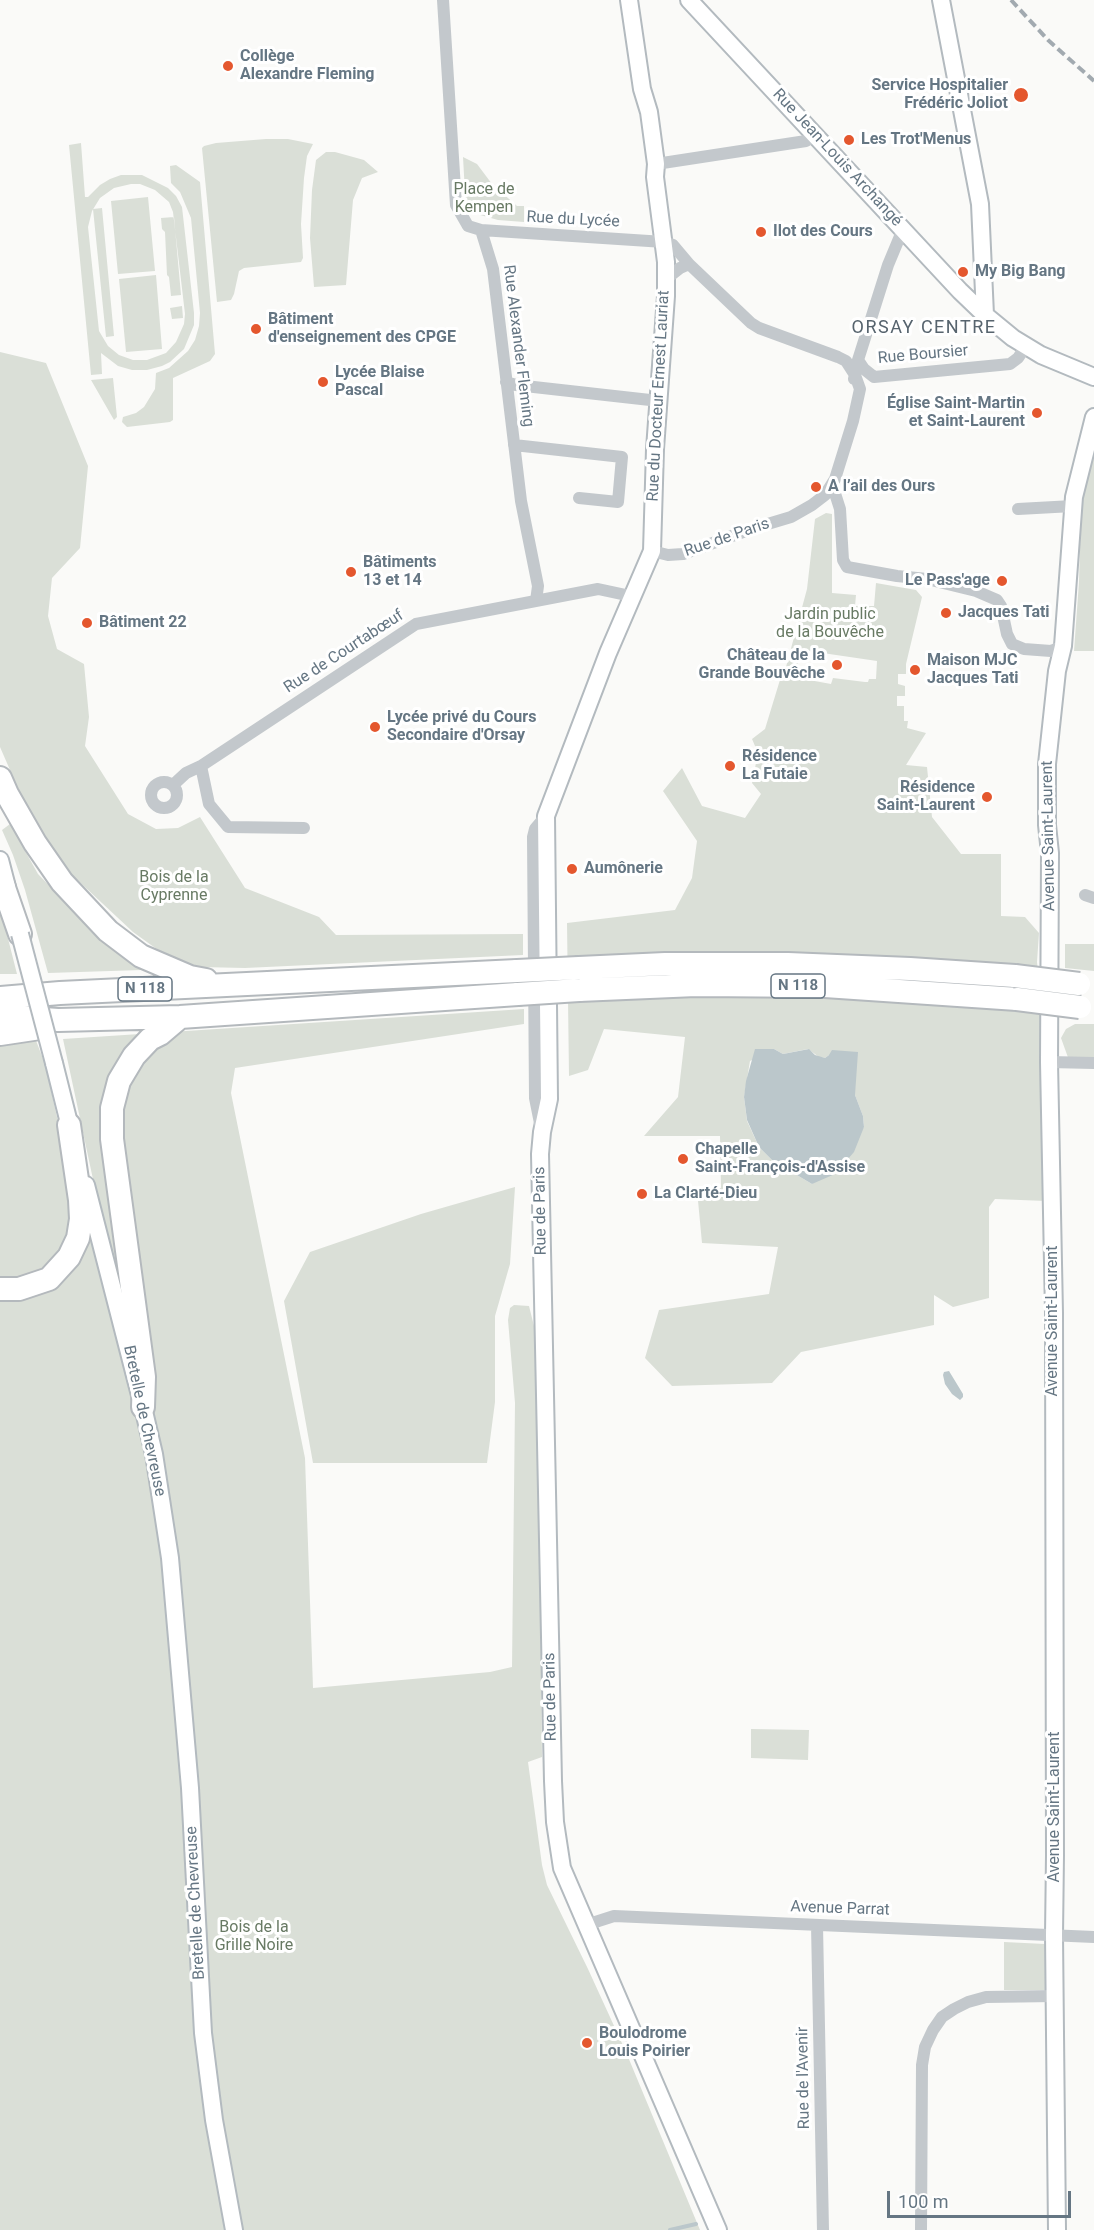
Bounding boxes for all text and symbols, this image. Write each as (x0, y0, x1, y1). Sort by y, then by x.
place label: Collège Alexandre Fleming (240, 47, 374, 85)
marker: Collège Alexandre Fleming (221, 59, 235, 73)
place label: Service Hospitalier Frédéric Joliot (871, 76, 1008, 114)
street label: Rue Jean-Louis Archangé (768, 85, 906, 231)
marker: Service Hospitalier Frédéric Joliot (1012, 86, 1030, 104)
place label: Les Trot'Menus (861, 130, 971, 150)
marker: Les Trot'Menus (842, 133, 856, 147)
park label: Place de Kempen (453, 180, 515, 218)
street label: Rue du Lycée (526, 208, 620, 232)
place label: Ilot des Cours (773, 222, 873, 242)
marker: Ilot des Cours (754, 225, 768, 239)
place label: My Big Bang (975, 262, 1065, 282)
street label: Rue Alexander Fleming (499, 264, 537, 428)
marker: My Big Bang (956, 265, 970, 279)
street label: Rue du Docteur Ernest Lauriat (644, 290, 674, 502)
place label: Bâtiment d'enseignement des CPGE (268, 310, 456, 348)
district label: ORSAY CENTRE (852, 317, 996, 339)
marker: Bâtiment d'enseignement des CPGE (249, 322, 263, 336)
street label: Rue Boursier (877, 341, 969, 369)
place label: Lycée Blaise Pascal (335, 363, 424, 401)
marker: Lycée Blaise Pascal (316, 375, 330, 389)
place label: Église Saint-Martin et Saint-Laurent (887, 394, 1025, 432)
marker: Église Saint-Martin et Saint-Laurent (1030, 406, 1044, 420)
place label: A l’ail des Ours (828, 477, 935, 497)
marker: A l’ail des Ours (809, 480, 823, 494)
street label: Rue de Paris (682, 514, 772, 562)
place label: Bâtiments 13 et 14 (363, 553, 437, 591)
marker: Bâtiments 13 et 14 (344, 565, 358, 579)
place label: Le Pass'age (905, 571, 990, 591)
marker: Le Pass'age (995, 574, 1009, 588)
place label: Jacques Tati (958, 603, 1050, 623)
park label: Jardin public de la Bouvêche (776, 605, 884, 643)
street label: Rue de Courtabœuf (281, 606, 407, 698)
marker: Jacques Tati (939, 606, 953, 620)
place label: Bâtiment 22 (99, 613, 187, 633)
marker: Bâtiment 22 (80, 616, 94, 630)
place label: Château de la Grande Bouvêche (699, 646, 825, 684)
place label: Maison MJC Jacques Tati (927, 651, 1019, 689)
marker: Château de la Grande Bouvêche (830, 658, 844, 672)
marker: Maison MJC Jacques Tati (908, 663, 922, 677)
place label: Lycée privé du Cours Secondaire d'Orsay (387, 708, 536, 746)
marker: Lycée privé du Cours Secondaire d'Orsay (368, 720, 382, 734)
place label: Résidence La Futaie (742, 747, 817, 785)
marker: Résidence La Futaie (723, 759, 737, 773)
street label: Avenue Saint-Laurent (1038, 760, 1060, 912)
place label: Résidence Saint-Laurent (877, 778, 975, 816)
marker: Résidence Saint-Laurent (980, 790, 994, 804)
place label: Aumônerie (584, 859, 663, 879)
marker: Aumônerie (565, 862, 579, 876)
park label: Bois de la Cyprenne (139, 868, 209, 906)
road number: N 118 (771, 974, 825, 998)
road number: N 118 (118, 977, 172, 1001)
place label: Chapelle Saint-François-d'Assise (695, 1140, 865, 1178)
marker: Chapelle Saint-François-d'Assise (676, 1152, 690, 1166)
street label: Rue de Paris (531, 1166, 551, 1256)
place label: La Clarté-Dieu (654, 1184, 757, 1204)
marker: La Clarté-Dieu (635, 1187, 649, 1201)
street label: Avenue Saint-Laurent (1043, 1246, 1063, 1396)
street label: Bretelle de Chevreuse (119, 1344, 169, 1498)
street label: Rue de Paris (541, 1652, 561, 1742)
street label: Avenue Saint-Laurent (1045, 1732, 1065, 1882)
street label: Bretelle de Chevreuse (182, 1826, 210, 1980)
street label: Avenue Parrat (790, 1898, 890, 1920)
park label: Bois de la Grille Noire (215, 1918, 293, 1956)
place label: Boulodrome Louis Poirier (599, 2024, 690, 2062)
street label: Rue de l'Avenir (794, 2026, 814, 2130)
marker: Boulodrome Louis Poirier (580, 2036, 594, 2050)
scale bar (890, 2179, 1074, 2217)
text: 100 m (898, 2191, 949, 2212)

